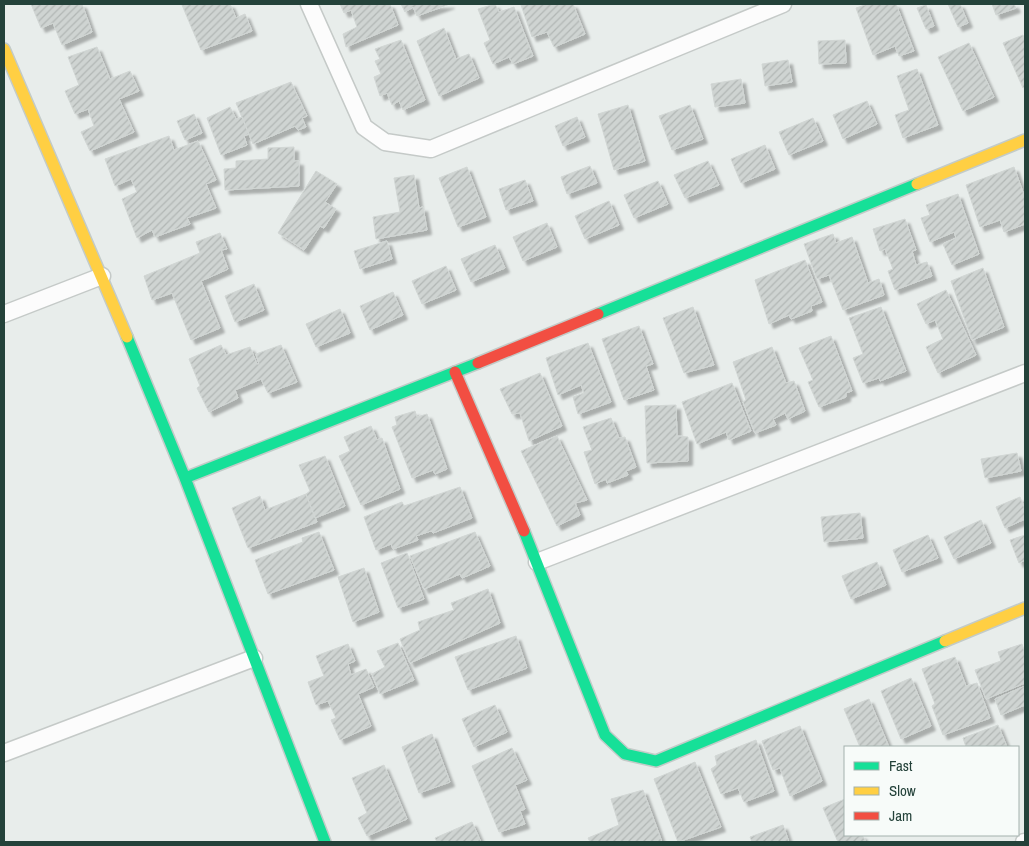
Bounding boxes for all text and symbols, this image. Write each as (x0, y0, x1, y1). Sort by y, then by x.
legend (844, 746, 1019, 836)
text: Fast (889, 755, 913, 776)
text: Slow (889, 780, 916, 801)
text: Jam (889, 805, 912, 826)

